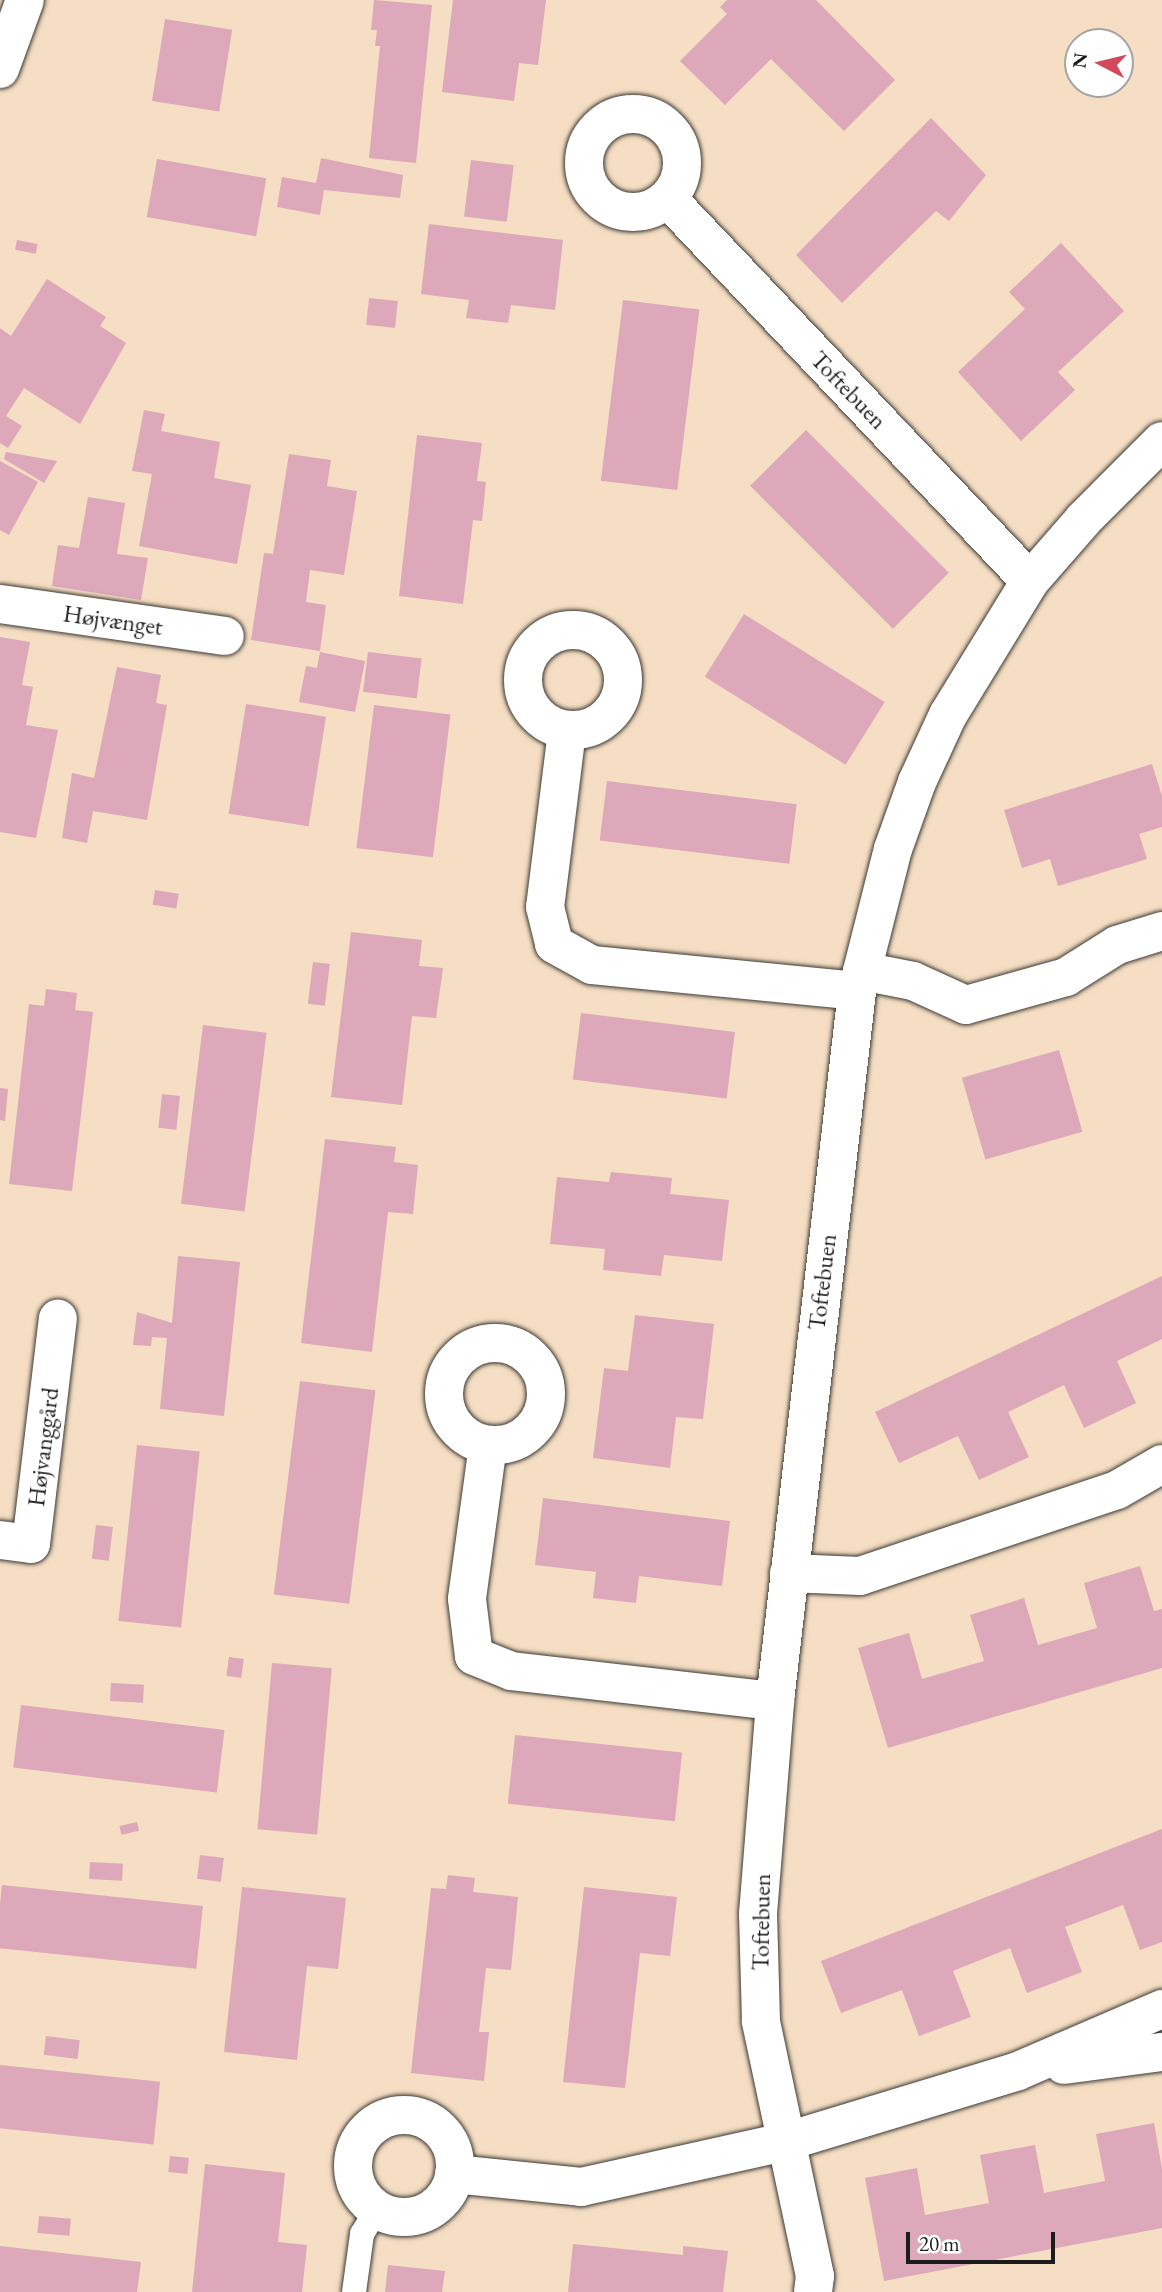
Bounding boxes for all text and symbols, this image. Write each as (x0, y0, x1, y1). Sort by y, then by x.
north arrow (1064, 28, 1134, 98)
text: N (1066, 51, 1093, 70)
street label: Toftebuen (805, 345, 893, 435)
street label: Højvænget (61, 599, 165, 641)
street label: Toftebuen (802, 1232, 842, 1332)
street label: Højvanggård (21, 1386, 65, 1508)
street label: Toftebuen (746, 1873, 776, 1971)
scale bar (910, 2218, 1059, 2262)
text: 20 m (919, 2230, 960, 2257)

